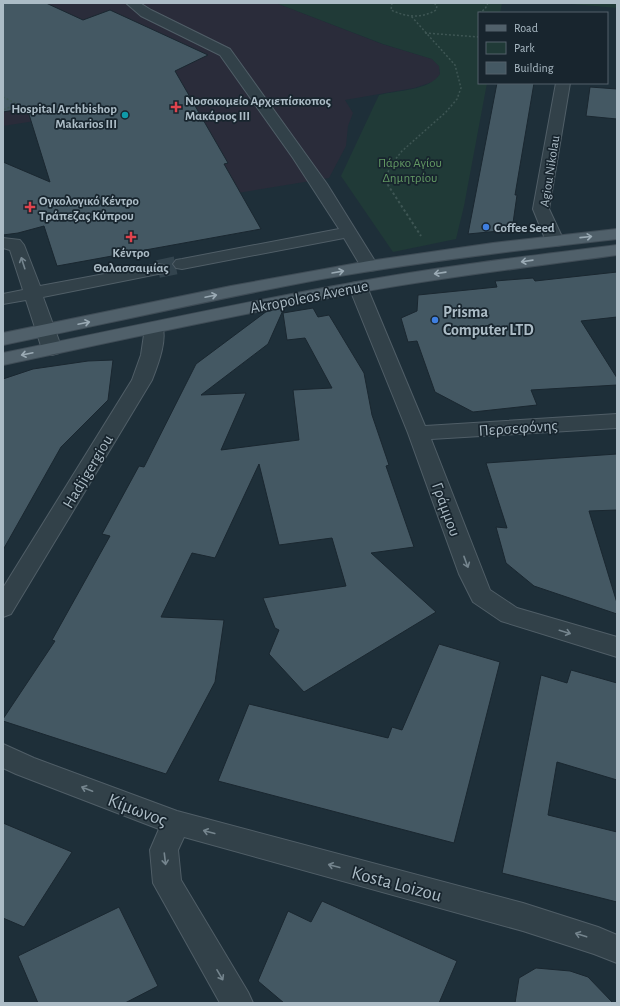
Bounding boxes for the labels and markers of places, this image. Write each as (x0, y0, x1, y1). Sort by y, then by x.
place label: Νοσοκομείο Αρχιεπίσκοπος Μακάριος ΙΙΙ (185, 95, 331, 123)
marker: Νοσοκομείο Αρχιεπίσκοπος Μακάριος ΙΙΙ (170, 101, 182, 113)
place label: Hospital Archbishop Makarios III (11, 103, 117, 131)
marker: Hospital Archbishop Makarios III (120, 110, 130, 120)
place label: Ογκολογικό Κέντρο Τράπεζας Κύπρου (39, 195, 139, 223)
marker: Ογκολογικό Κέντρο Τράπεζας Κύπρου (24, 201, 36, 213)
marker: Coffee Seed (481, 222, 491, 232)
place label: Coffee Seed (494, 222, 555, 235)
marker: Κέντρο Θαλασσαιμίας (125, 231, 137, 243)
place label: Κέντρο Θαλασσαιμίας (93, 247, 169, 275)
place label: Prisma Computer LTD (443, 304, 534, 338)
marker: Prisma Computer LTD (430, 315, 440, 325)

